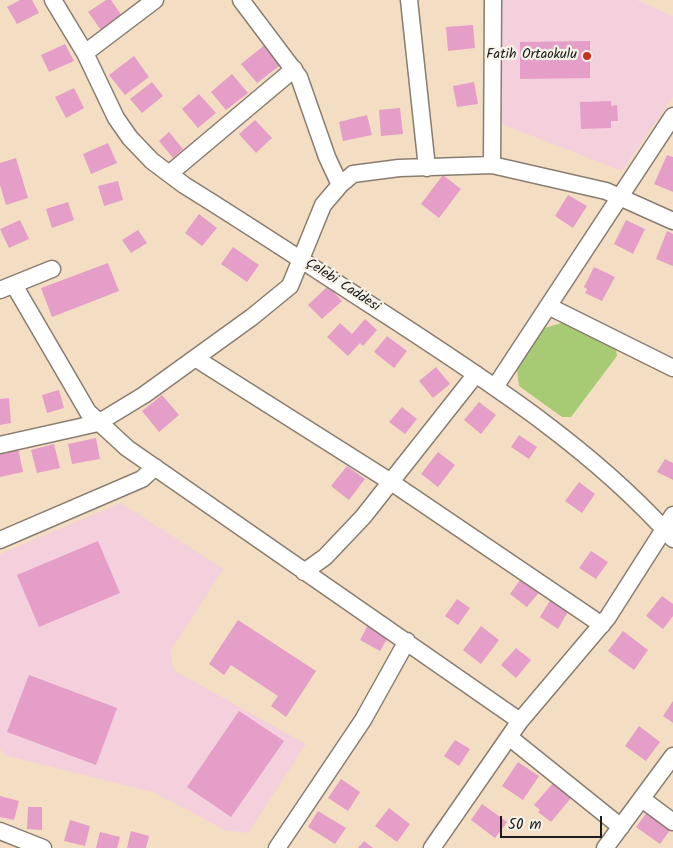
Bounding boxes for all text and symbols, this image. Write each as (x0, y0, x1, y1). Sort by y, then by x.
place label: Fatih Ortaokulu (486, 48, 577, 64)
marker: Fatih Ortaokulu (581, 50, 593, 62)
street label: Çelebi Caddesi (302, 256, 382, 316)
scale bar (503, 806, 606, 838)
text: 50 m (508, 813, 542, 837)

